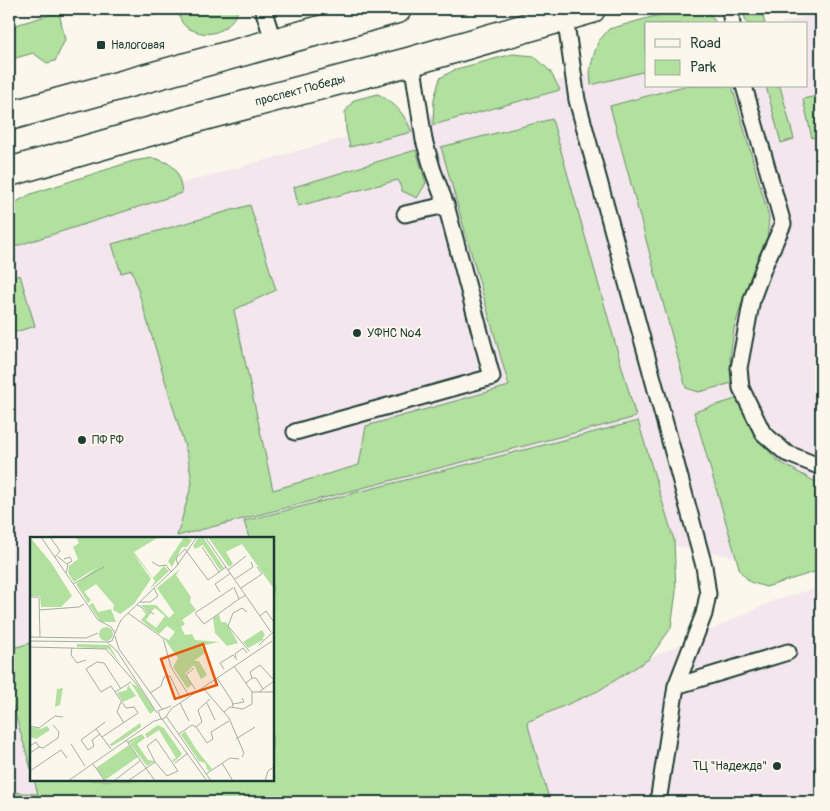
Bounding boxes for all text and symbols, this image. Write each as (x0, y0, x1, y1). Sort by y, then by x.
legend (645, 22, 808, 88)
text: Road (690, 34, 721, 53)
place label: Налоговая (111, 38, 165, 53)
marker: Налоговая (95, 39, 107, 51)
text: Park (690, 58, 717, 77)
street label: проспект Победы (254, 71, 347, 110)
place label: УФНС №4 (367, 326, 421, 341)
marker: УФНС №4 (351, 327, 363, 339)
place label: ПФ РФ (92, 433, 124, 448)
marker: ПФ РФ (76, 434, 88, 446)
inset map (30, 537, 274, 781)
place label: ТЦ "Надежда" (693, 759, 767, 774)
marker: ТЦ "Надежда" (771, 760, 783, 772)

